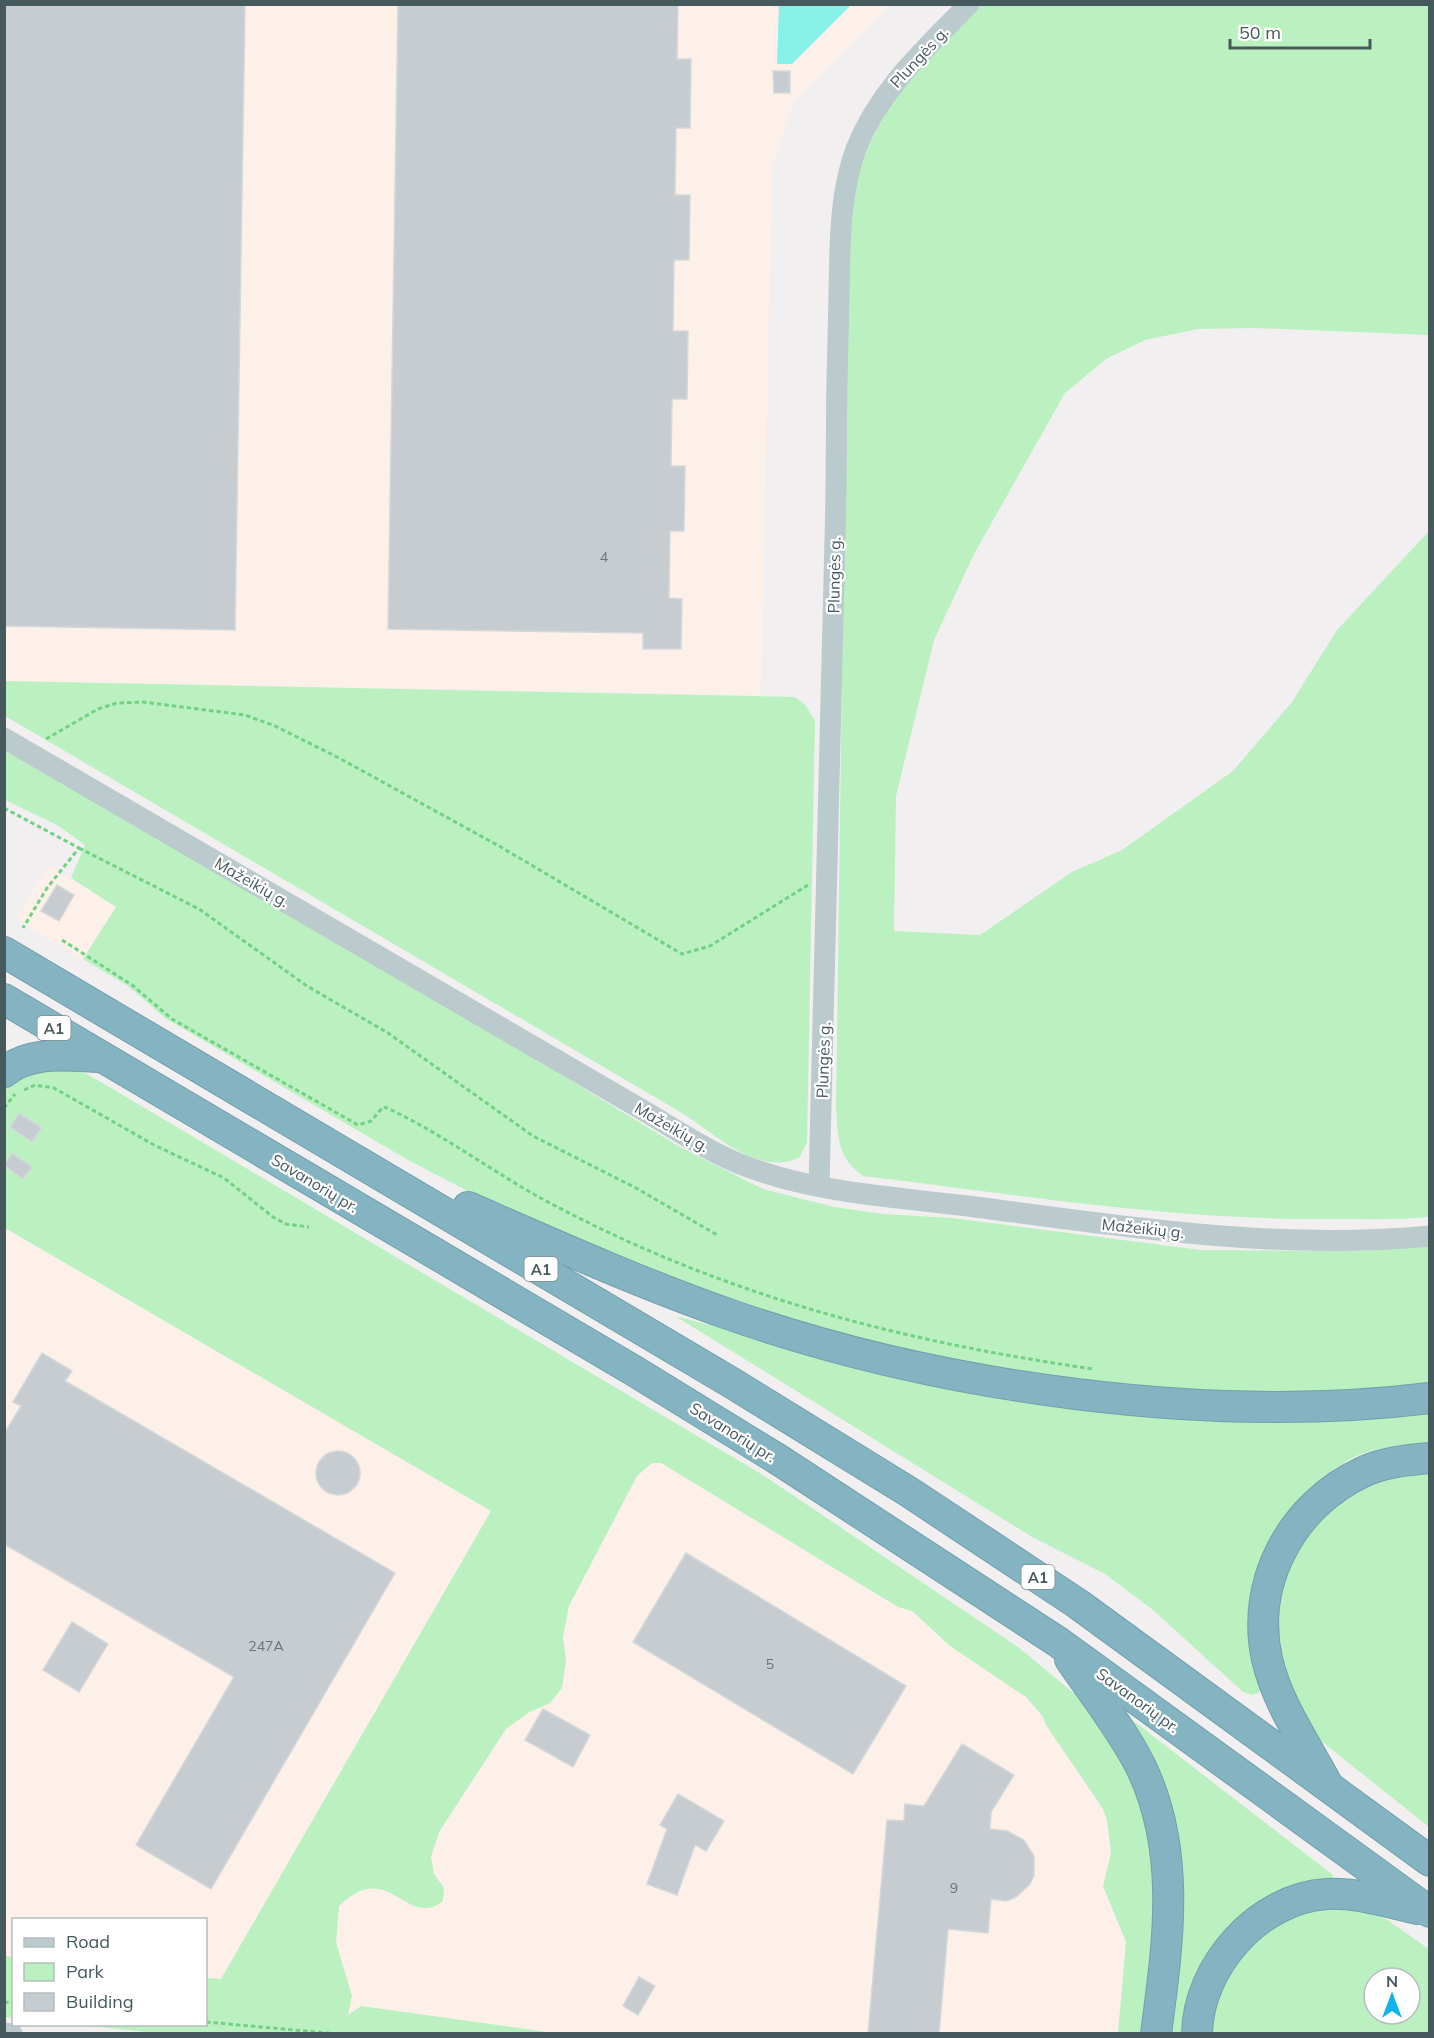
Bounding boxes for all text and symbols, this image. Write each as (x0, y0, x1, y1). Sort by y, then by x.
scale bar (1230, 12, 1370, 50)
text: 50 m (1239, 21, 1281, 44)
street label: Plungės g. (886, 22, 952, 92)
street label: Plungės g. (823, 537, 845, 613)
house number: 4 (600, 548, 609, 566)
street label: Mažeikių g. (211, 853, 293, 911)
road number: A1 (38, 1016, 70, 1040)
street label: Plungės g. (812, 1021, 834, 1099)
street label: Mažeikių g. (631, 1098, 713, 1156)
street label: Savanorių pr. (268, 1149, 362, 1217)
street label: Mažeikių g. (1101, 1214, 1185, 1242)
road number: A1 (524, 1257, 558, 1281)
street label: Savanorių pr. (686, 1398, 780, 1466)
road number: A1 (1022, 1565, 1054, 1589)
house number: 247A (248, 1637, 284, 1655)
house number: 5 (766, 1655, 774, 1673)
street label: Savanorių pr. (1093, 1663, 1183, 1737)
house number: 9 (950, 1879, 958, 1897)
legend (12, 1918, 207, 2026)
text: Road (66, 1930, 110, 1953)
text: Park (66, 1960, 105, 1983)
north arrow (1362, 1966, 1422, 2026)
text: N (1386, 1971, 1398, 1991)
text: Building (66, 1990, 134, 2013)

